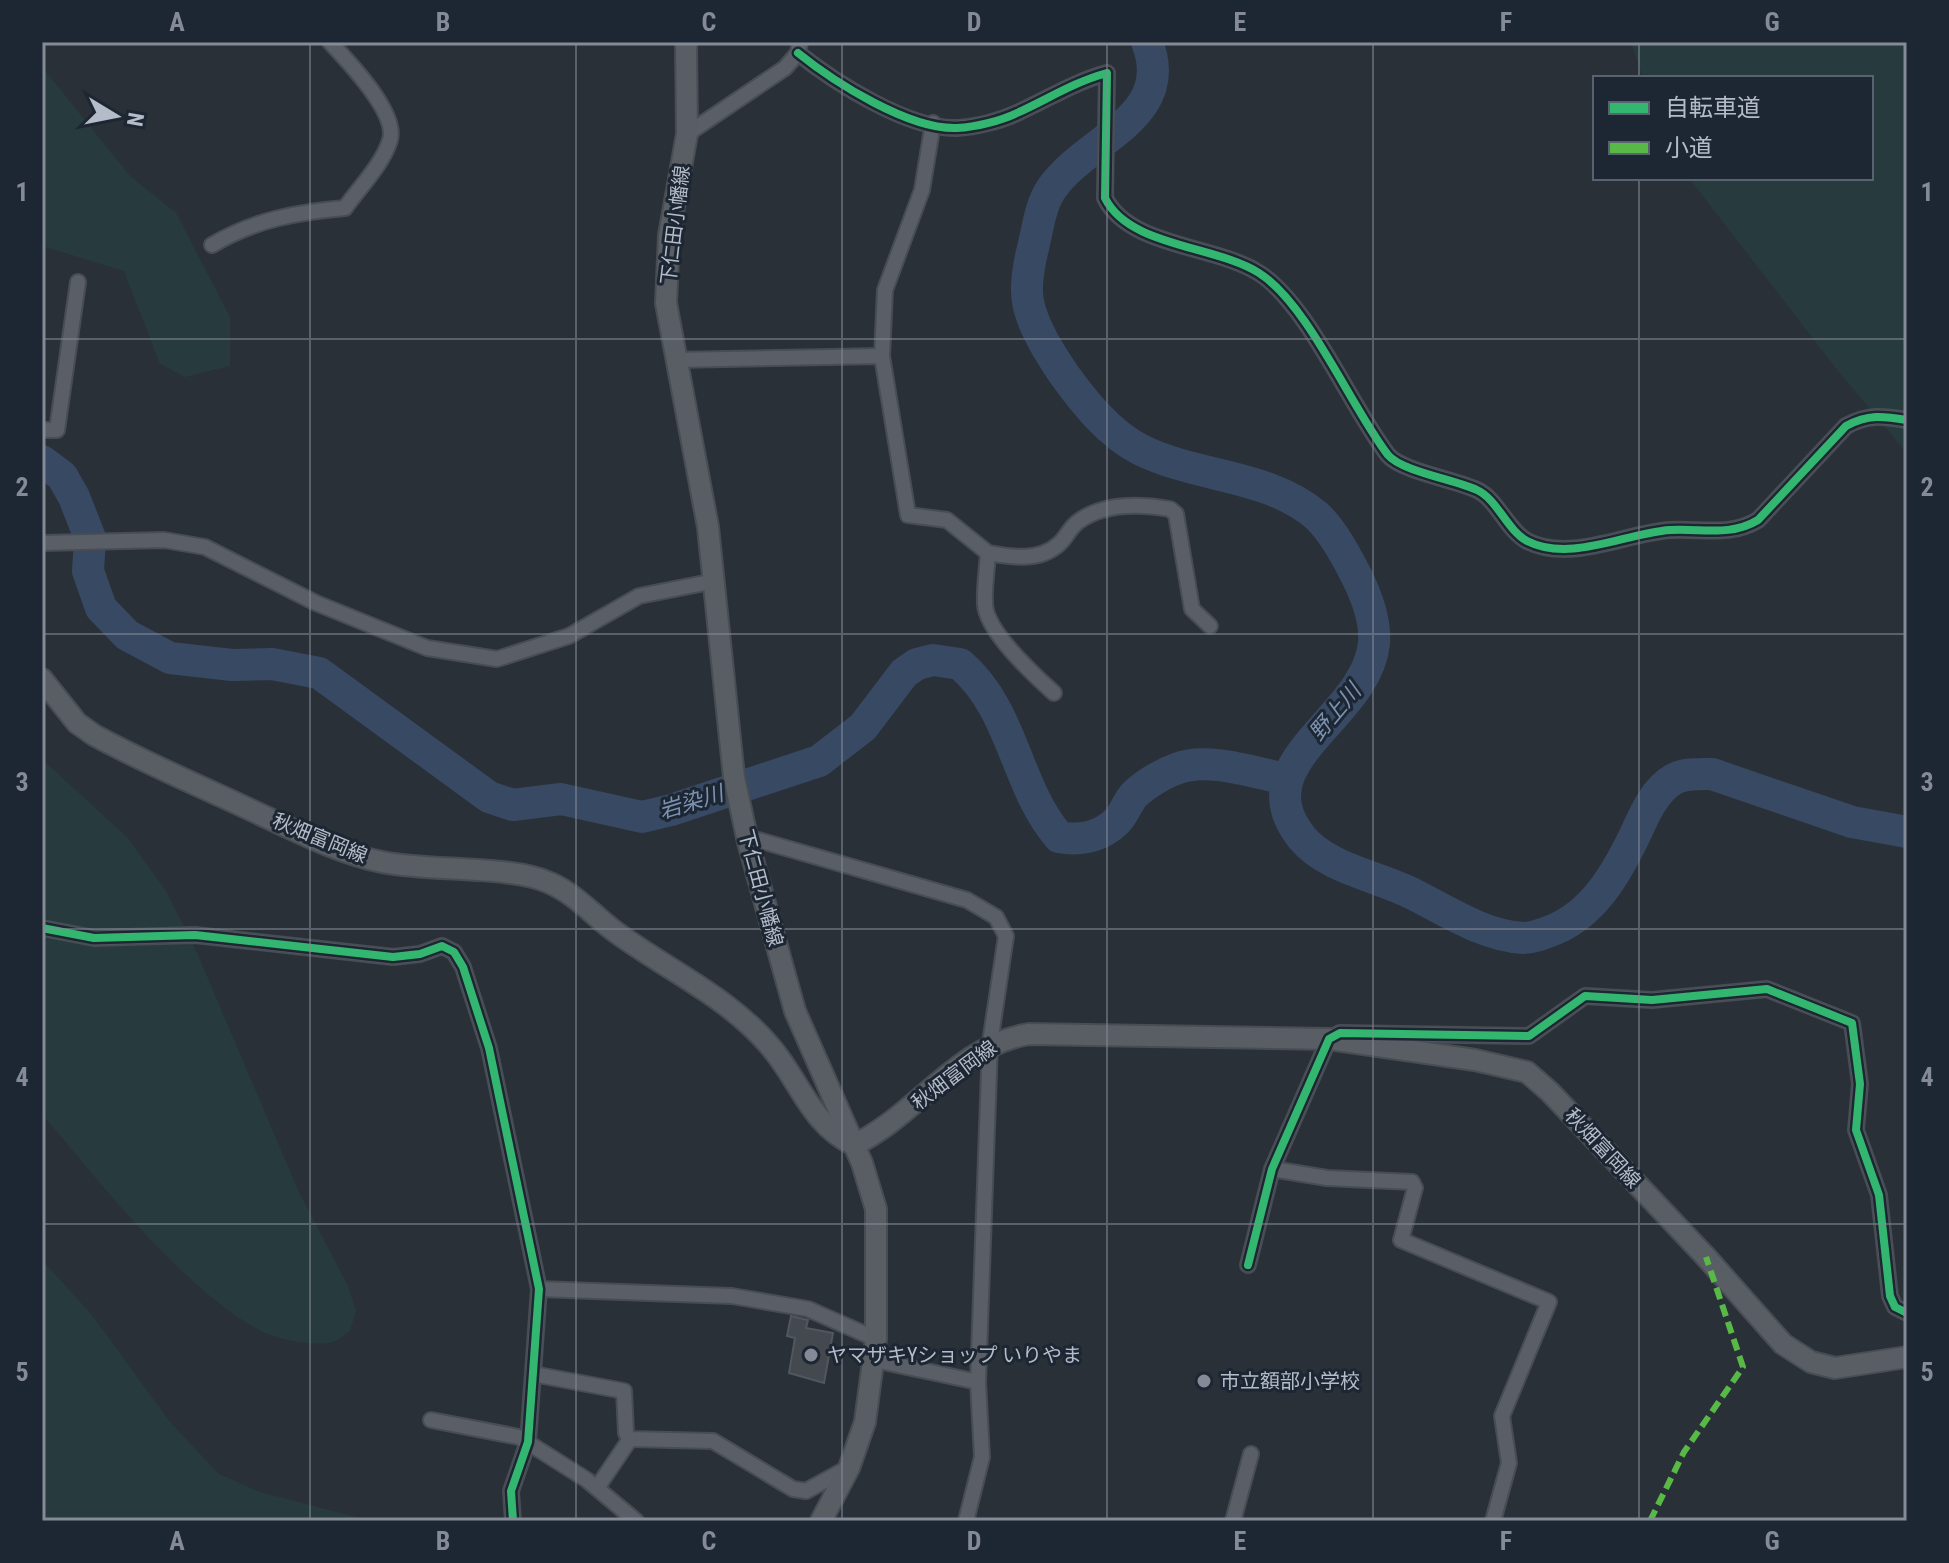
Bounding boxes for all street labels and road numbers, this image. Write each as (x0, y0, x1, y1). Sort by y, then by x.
street label: 下仁田小幡線 (656, 164, 694, 286)
street label: 秋畑富岡線 (269, 808, 371, 868)
street label: 下仁田小幡線 (734, 827, 788, 949)
street label: 秋畑富岡線 (907, 1035, 1001, 1115)
street label: 秋畑富岡線 (1560, 1103, 1646, 1193)

